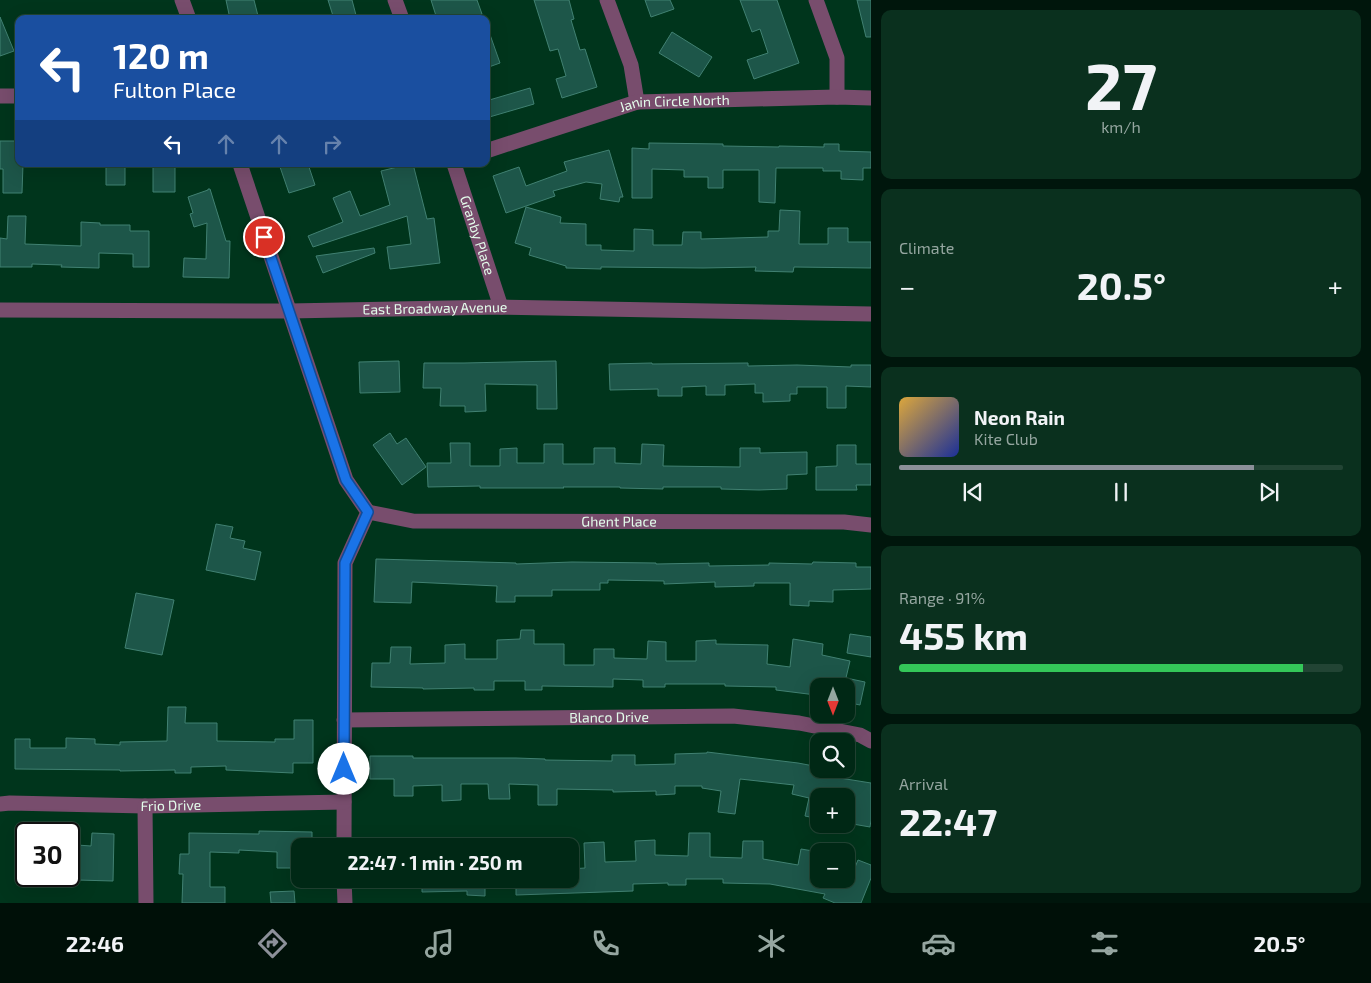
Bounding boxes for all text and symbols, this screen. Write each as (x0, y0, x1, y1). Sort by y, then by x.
text: 120 m (113, 34, 209, 76)
icon: left (30, 35, 95, 100)
text: 27 (1085, 45, 1157, 123)
text: Fulton Place (113, 76, 236, 102)
street label: Janin Circle North (617, 91, 730, 115)
text: km/h (1101, 117, 1141, 136)
icon: left (159, 130, 187, 158)
icon: ahead (212, 130, 240, 158)
icon: ahead (265, 130, 293, 158)
icon: right (318, 130, 346, 158)
street label: Granby Place (457, 193, 499, 277)
pin (243, 216, 285, 258)
icon: arrive (250, 223, 278, 251)
text: Climate (899, 238, 954, 257)
text: 20.5° (1077, 262, 1166, 308)
text: − (899, 269, 915, 303)
text: + (1328, 269, 1343, 303)
street label: East Broadway Avenue (362, 298, 508, 318)
text: Neon Rain (974, 406, 1065, 429)
text: Kite Club (974, 429, 1038, 448)
icon: previous (959, 478, 987, 506)
icon: pause (1107, 478, 1135, 506)
icon: next (1255, 478, 1283, 506)
street label: Ghent Place (581, 512, 657, 530)
text: Range · 91% (899, 588, 985, 607)
text: 455 km (899, 612, 1028, 658)
north arrow (810, 678, 855, 722)
map controls (810, 678, 855, 888)
street label: Blanco Drive (569, 708, 649, 726)
button: search (810, 733, 855, 778)
position arrow (317, 742, 369, 794)
text: Arrival (899, 774, 948, 793)
button: + (810, 788, 855, 833)
street label: Frio Drive (140, 796, 201, 814)
text: 22:47 (899, 798, 997, 844)
speed limit sign: 30 (15, 822, 80, 887)
button: − (810, 843, 855, 888)
text: 22:47 · 1 min · 250 m (347, 851, 523, 874)
icon: directions (255, 926, 290, 961)
icon: music (422, 926, 457, 961)
icon: phone (588, 926, 623, 961)
icon: climate (754, 926, 789, 961)
icon: car (921, 926, 956, 961)
icon: filters (1087, 926, 1122, 961)
text: 22:46 (66, 930, 124, 956)
text: 20.5° (1254, 930, 1305, 956)

